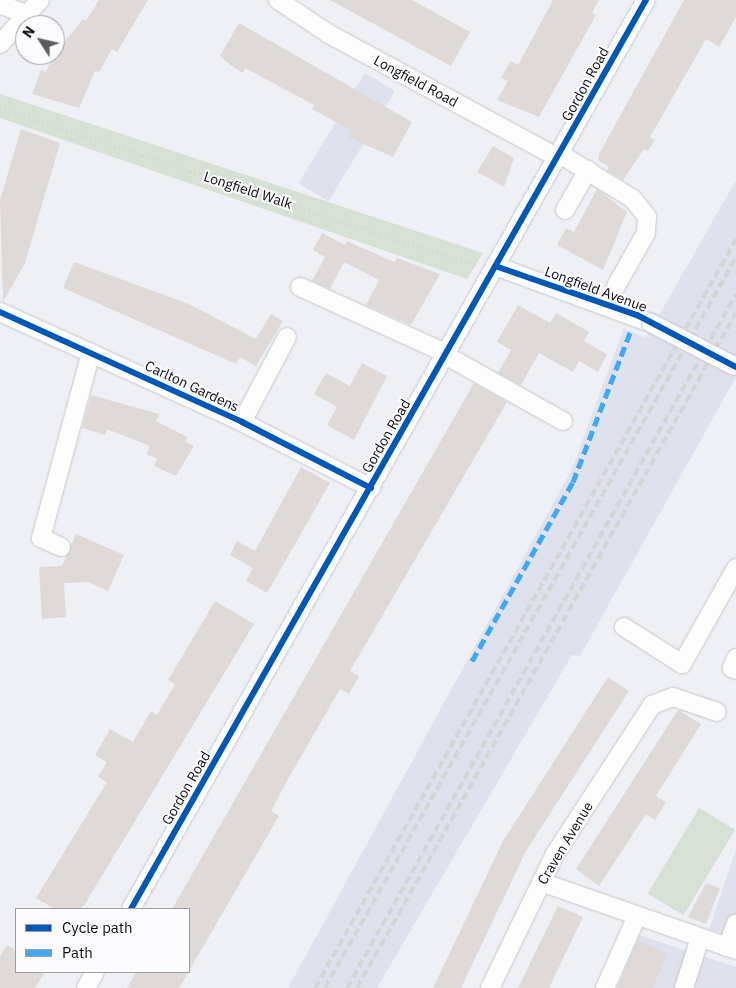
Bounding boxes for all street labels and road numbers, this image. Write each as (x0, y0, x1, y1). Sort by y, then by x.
street label: Gordon Road (558, 44, 612, 124)
street label: Longfield Road (371, 52, 461, 110)
street label: Longfield Walk (202, 168, 294, 212)
street label: Longfield Avenue (543, 263, 649, 315)
street label: Carlton Gardens (142, 357, 242, 415)
street label: Gordon Road (358, 396, 414, 476)
street label: Gordon Road (158, 748, 214, 828)
street label: Craven Avenue (534, 799, 596, 887)

